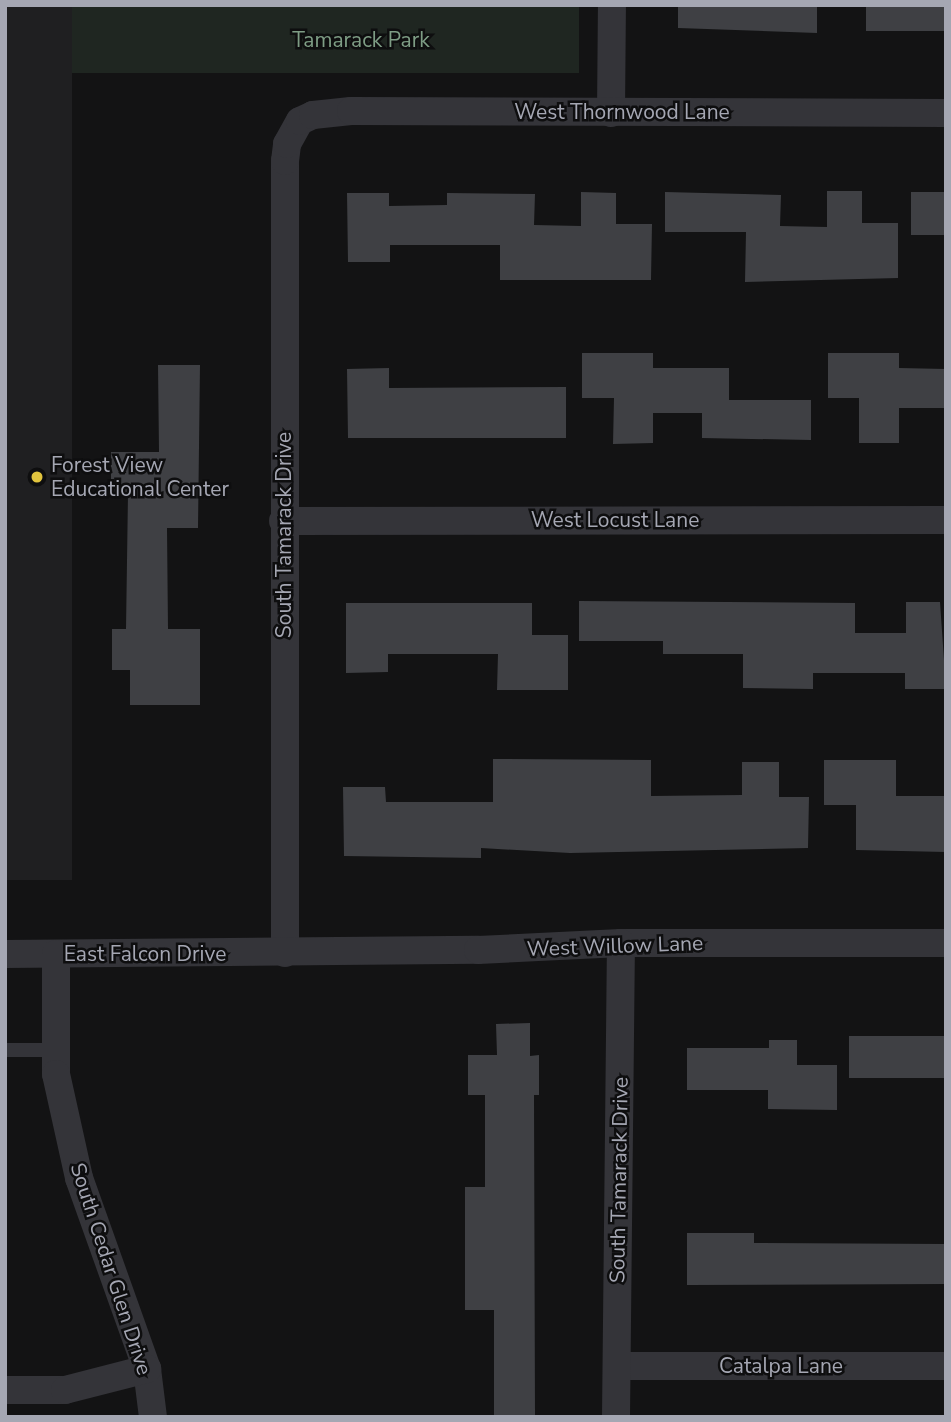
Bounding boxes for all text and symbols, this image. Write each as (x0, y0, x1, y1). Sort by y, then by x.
park label: Tamarack Park (292, 27, 430, 53)
street label: West Thornwood Lane (514, 99, 730, 125)
street label: South Tamarack Drive (271, 432, 297, 638)
place label: Forest View Educational Center (51, 452, 229, 502)
marker: Forest View Educational Center (29, 469, 45, 485)
street label: West Locust Lane (531, 507, 699, 533)
street label: West Willow Lane (526, 930, 704, 962)
street label: East Falcon Drive (64, 941, 226, 967)
street label: South Tamarack Drive (605, 1077, 633, 1283)
street label: South Cedar Glen Drive (65, 1160, 157, 1378)
street label: Catalpa Lane (719, 1353, 843, 1379)

